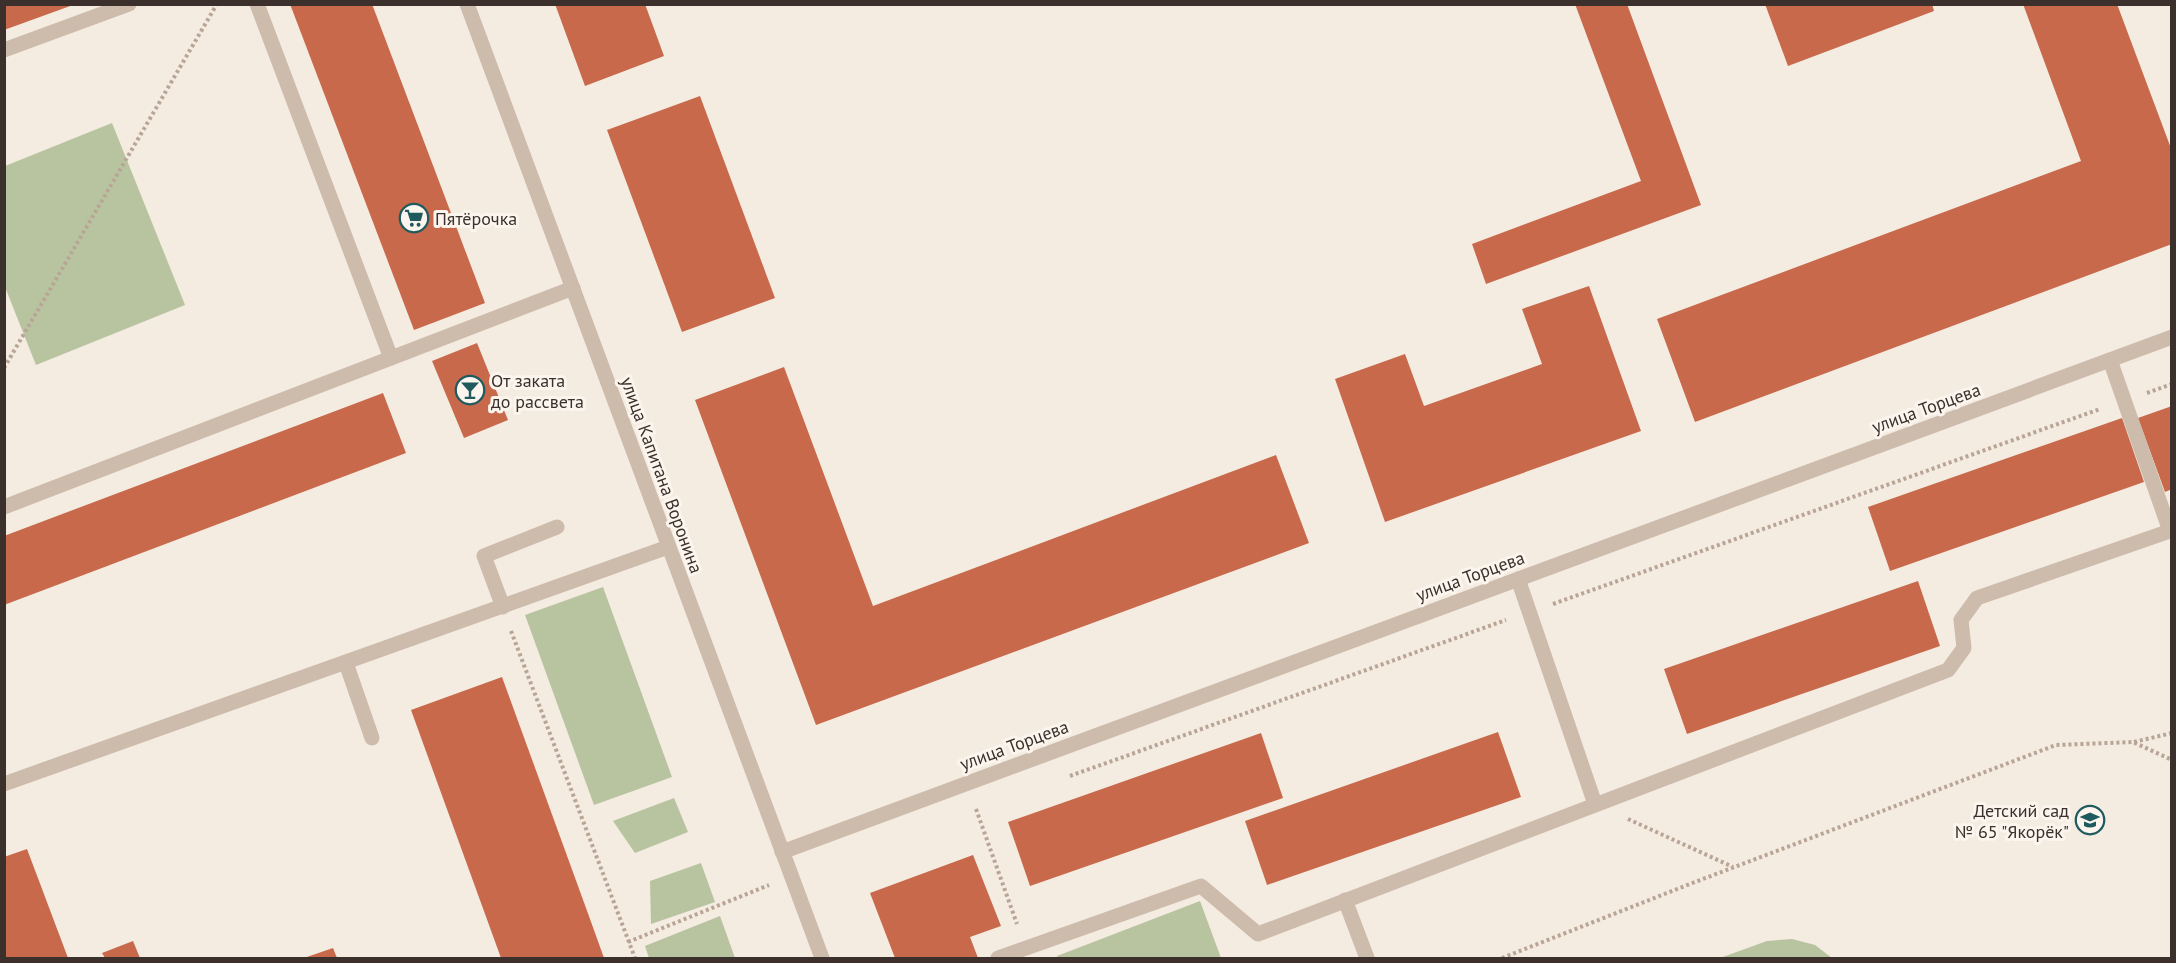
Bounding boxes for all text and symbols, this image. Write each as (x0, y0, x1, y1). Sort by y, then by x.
supermarket icon: Пятёрочка (398, 202, 430, 234)
place label: Пятёрочка (435, 207, 517, 230)
place label: От заката до рассвета (491, 369, 584, 413)
bar icon: От заката до рассвета (454, 374, 486, 406)
street label: улица Капитана Воронина (616, 374, 708, 576)
street label: улица Торцева (1868, 378, 1984, 438)
street label: улица Торцева (1412, 546, 1528, 606)
street label: улица Торцева (956, 715, 1072, 775)
place label: Детский сад № 65 "Якорёк" (1955, 799, 2069, 843)
school or university icon: Детский сад № 65 "Якорёк" (2074, 804, 2106, 836)

